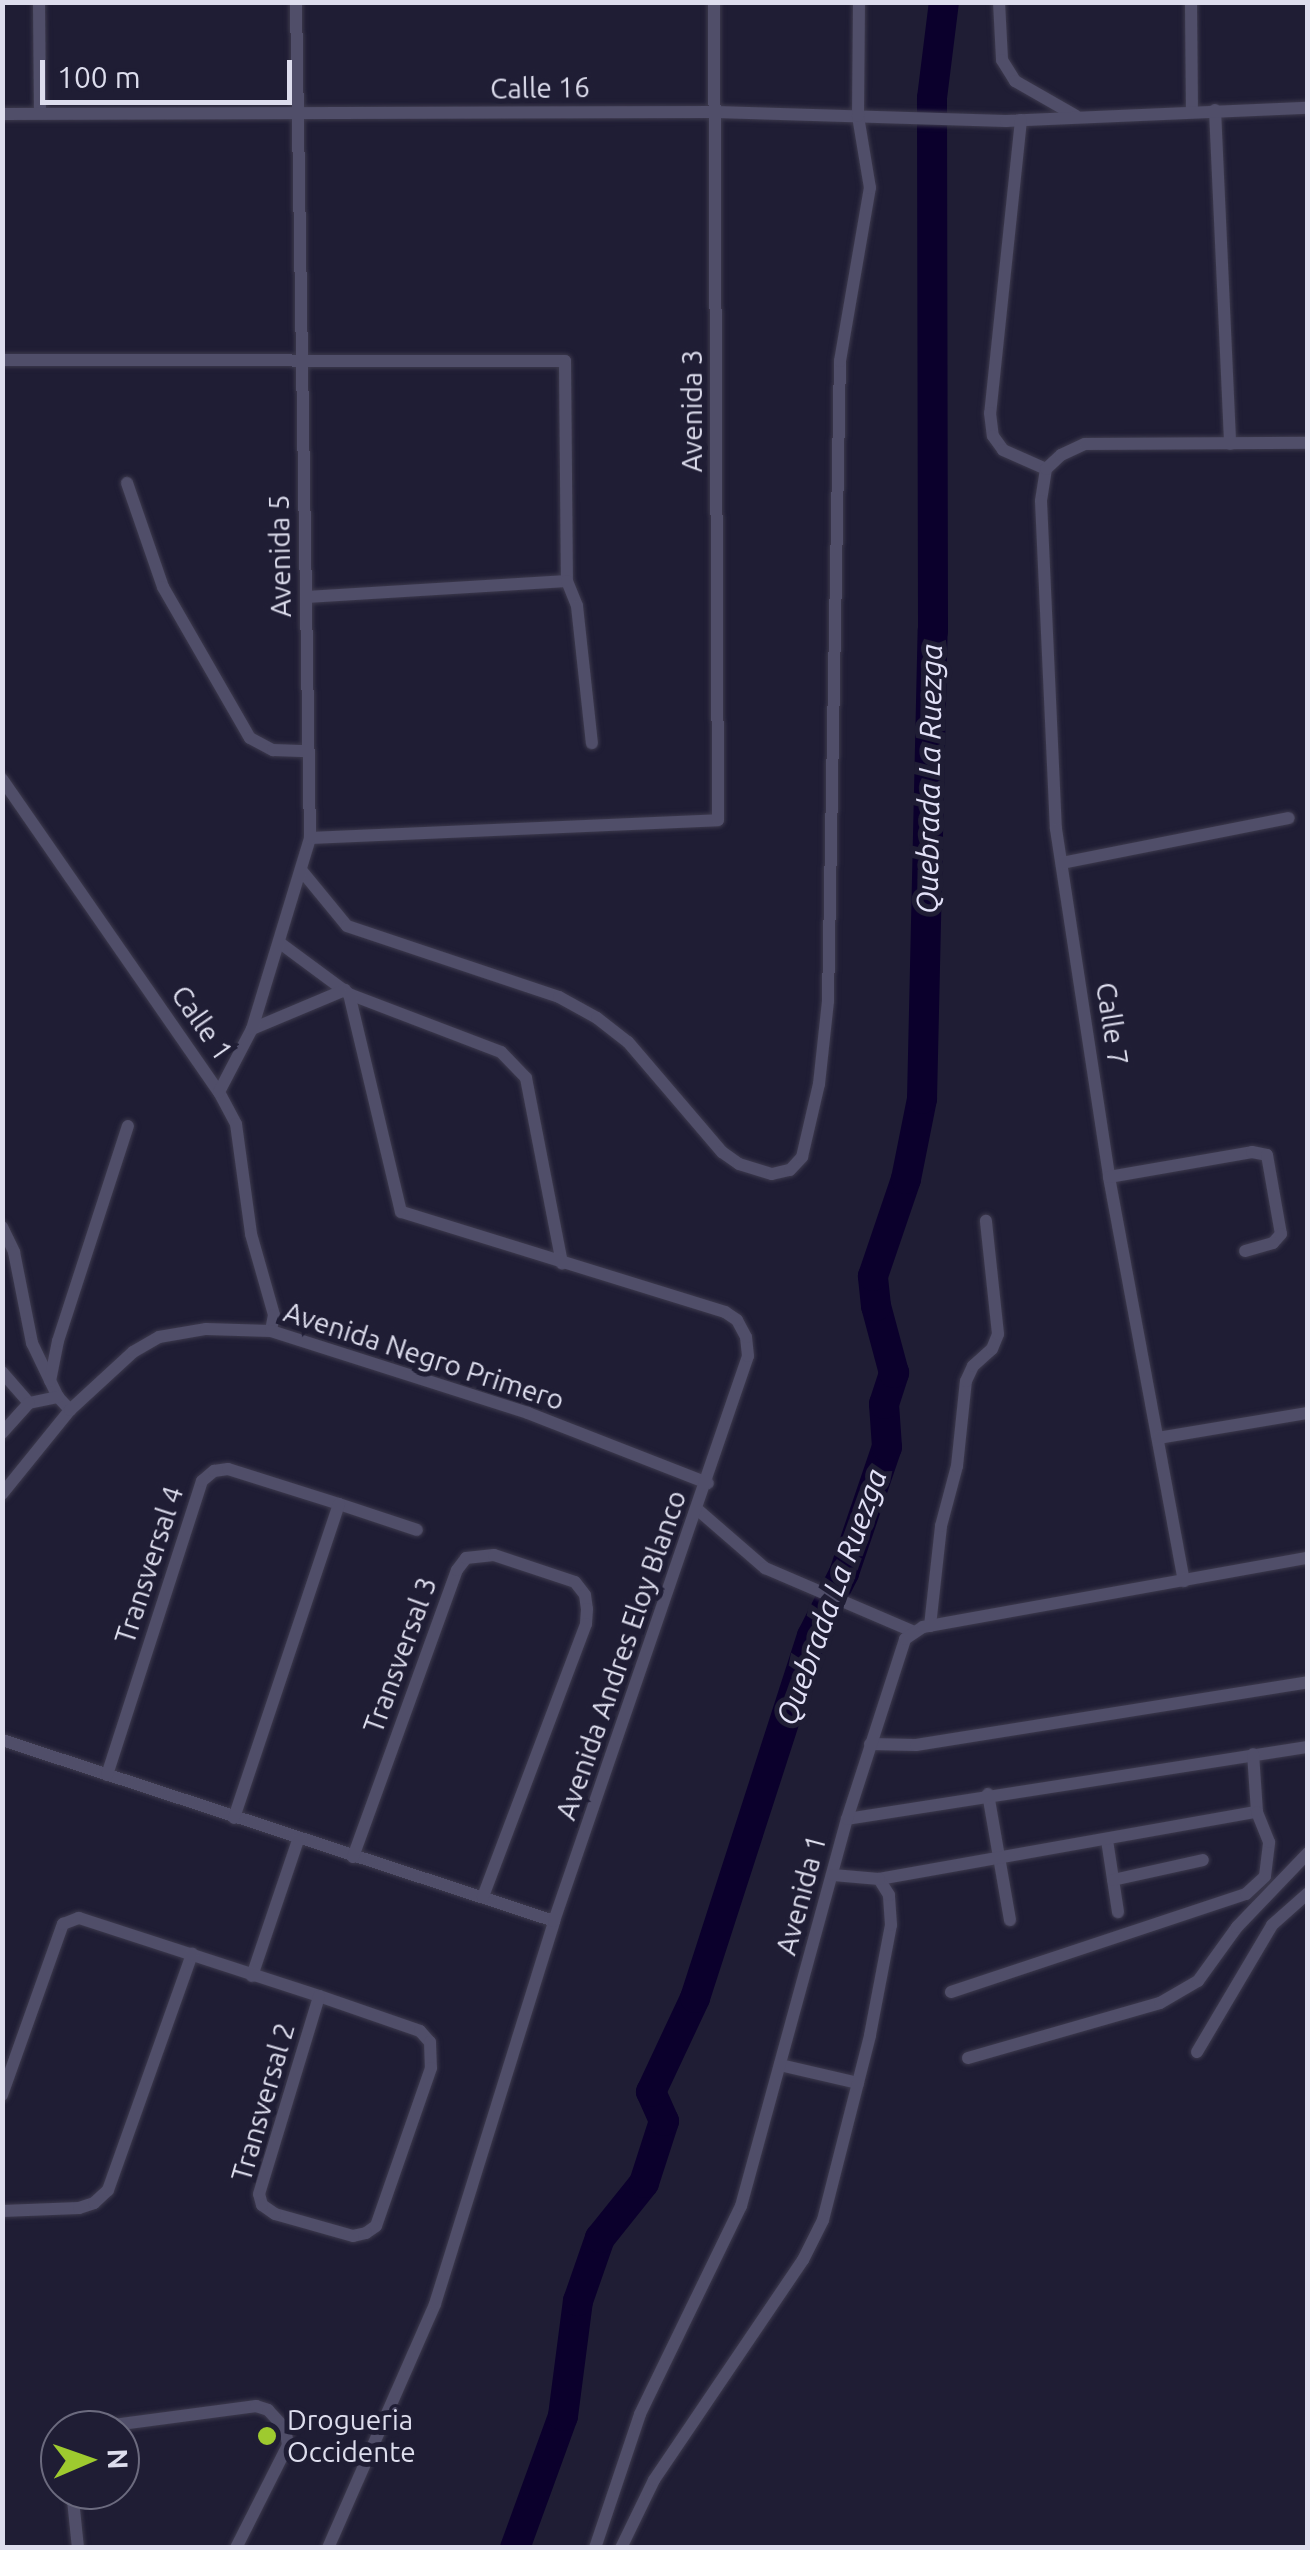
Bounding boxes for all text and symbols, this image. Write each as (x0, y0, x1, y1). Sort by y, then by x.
scale bar (45, 40, 298, 102)
text: 100 m (57, 60, 141, 94)
street label: Calle 16 (490, 70, 590, 106)
street label: Avenida 3 (675, 350, 709, 472)
street label: Avenida 5 (262, 494, 298, 618)
water label: Quebrada La Ruezga (909, 644, 949, 914)
street label: Calle 1 (164, 979, 240, 1067)
street label: Calle 7 (1089, 980, 1135, 1068)
street label: Avenida Negro Primero (280, 1295, 568, 1417)
water label: Quebrada La Ruezga (768, 1464, 894, 1730)
street label: Transversal 4 (108, 1482, 190, 1648)
street label: Avenida Andres Eloy Blanco (549, 1486, 693, 1824)
street label: Transversal 3 (356, 1572, 444, 1738)
street label: Avenida 1 (769, 1831, 833, 1959)
street label: Transversal 2 (224, 2019, 302, 2185)
place label: Drogueria Occidente (287, 2403, 416, 2469)
north arrow (40, 2410, 140, 2510)
marker: Drogueria Occidente (256, 2425, 278, 2447)
text: N (103, 2448, 134, 2470)

